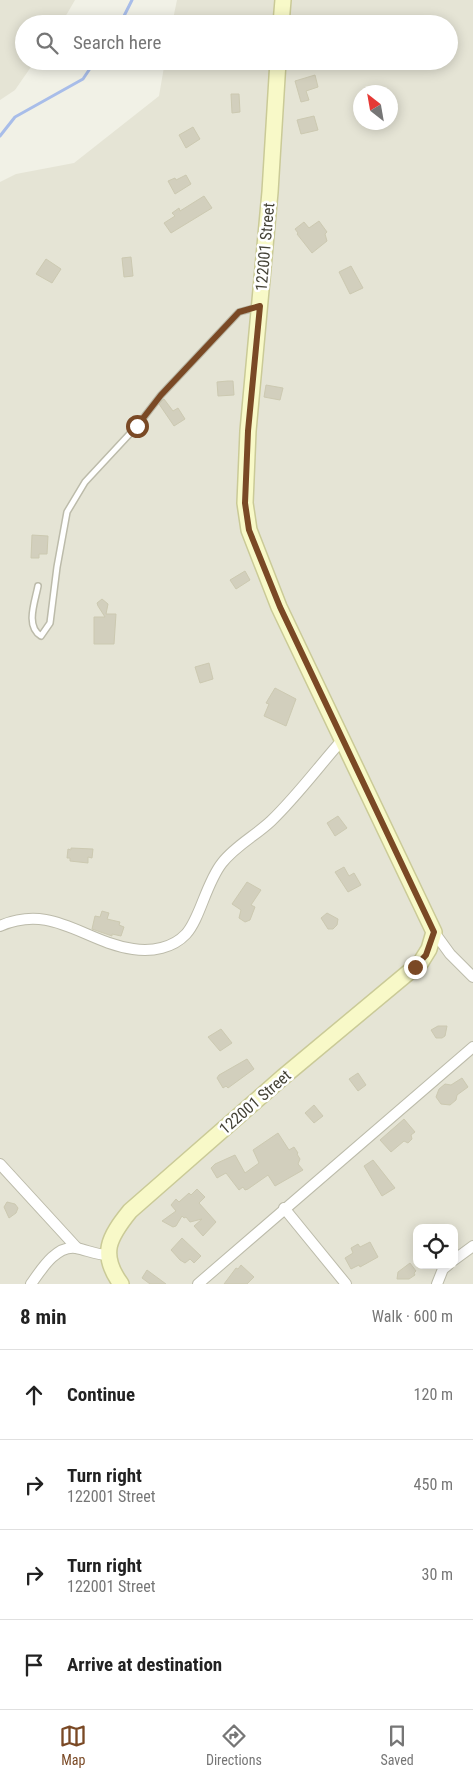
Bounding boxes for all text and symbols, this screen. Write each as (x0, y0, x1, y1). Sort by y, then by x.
search box (15, 15, 458, 70)
icon: search (33, 29, 61, 57)
text: Search here (73, 31, 161, 54)
north arrow (353, 85, 398, 130)
street label: 122001 Street (252, 202, 278, 292)
route start (126, 415, 149, 438)
route end (404, 956, 427, 979)
street label: 122001 Street (215, 1066, 295, 1138)
map controls (413, 1224, 458, 1269)
button: locate (413, 1224, 458, 1269)
text: 8 min (20, 1305, 67, 1329)
text: Walk · 600 m (372, 1307, 453, 1326)
icon: ahead (20, 1381, 48, 1409)
text: Continue (67, 1383, 135, 1406)
text: 120 m (414, 1385, 453, 1404)
text: Turn right (67, 1464, 142, 1487)
icon: right (20, 1471, 48, 1499)
text: 450 m (414, 1475, 453, 1494)
text: 122001 Street (67, 1487, 156, 1506)
text: Turn right (67, 1554, 142, 1577)
icon: right (20, 1561, 48, 1589)
text: 30 m (421, 1565, 453, 1584)
text: 122001 Street (67, 1577, 156, 1596)
icon: arrive (20, 1651, 48, 1679)
text: Arrive at destination (67, 1653, 222, 1676)
tab: Map (59, 1722, 87, 1768)
tab: Directions (206, 1722, 262, 1768)
tab: Saved (380, 1722, 414, 1768)

